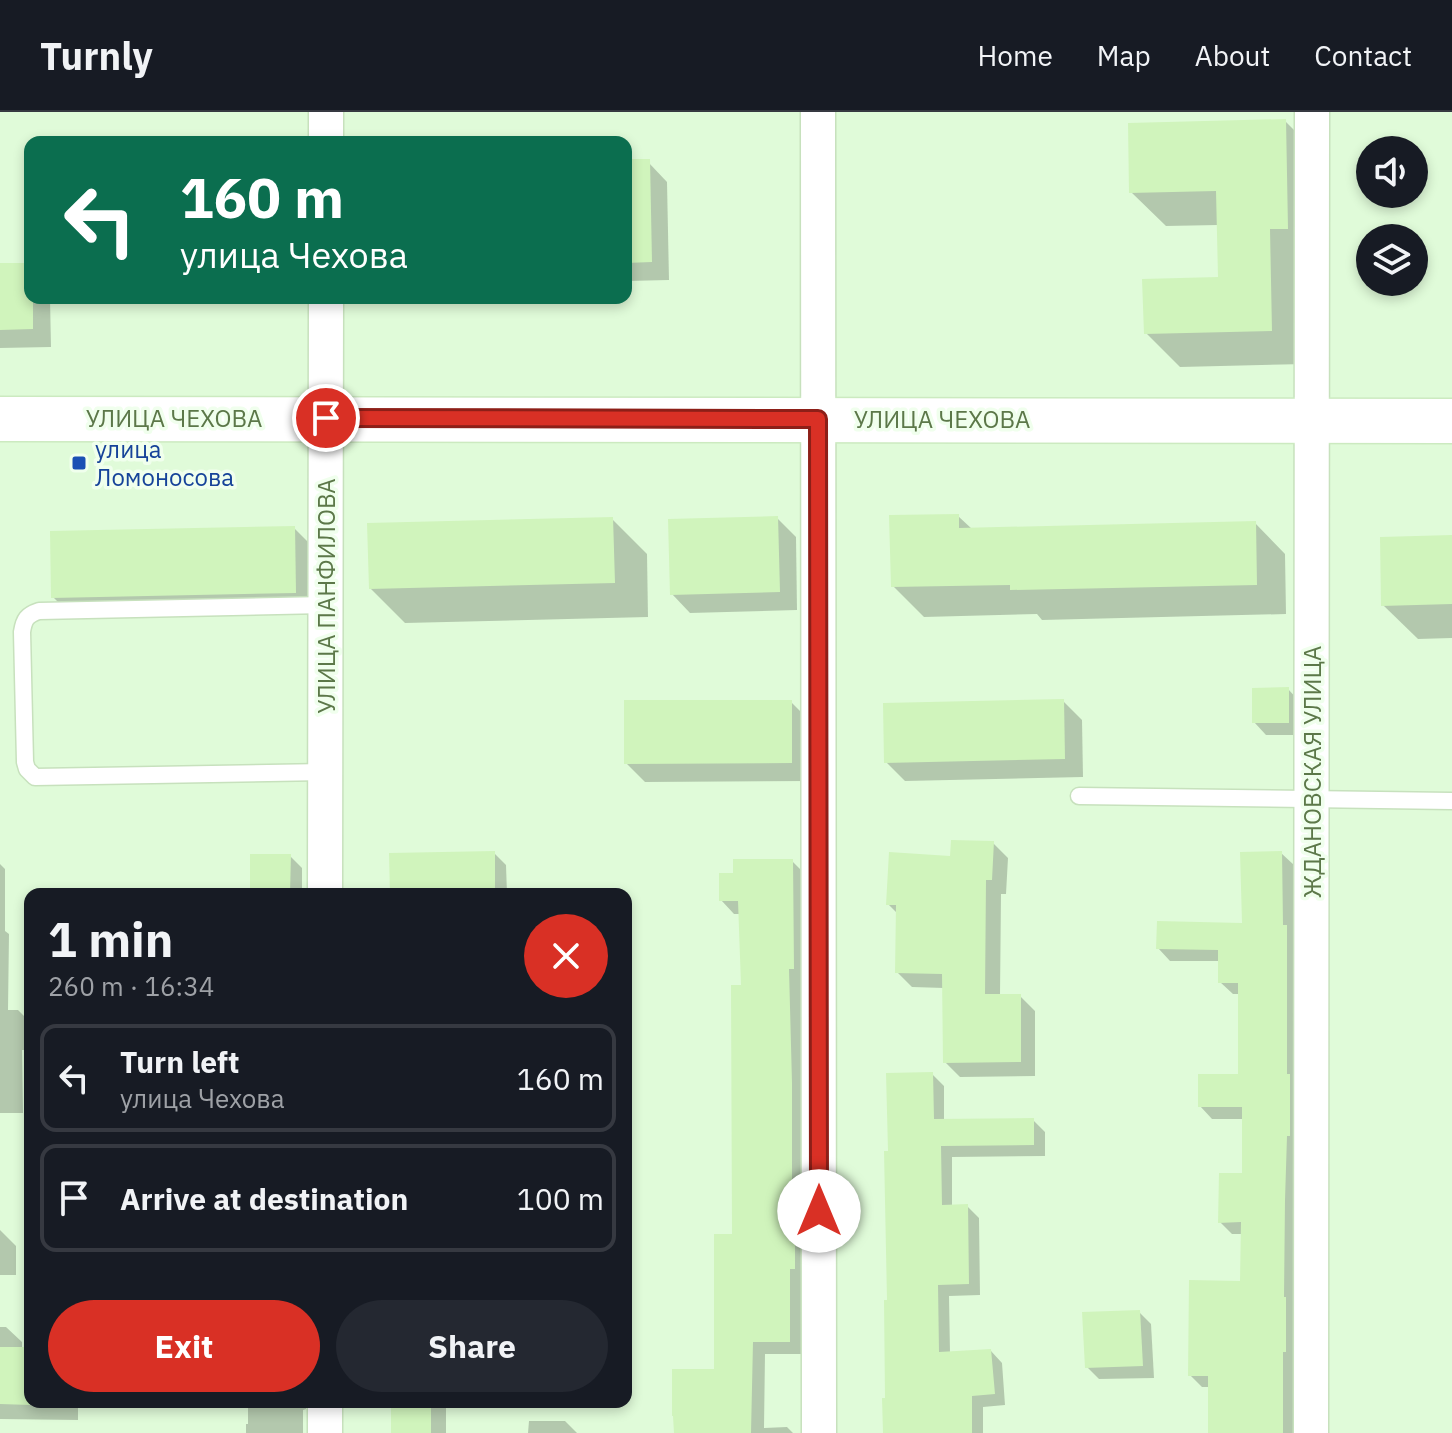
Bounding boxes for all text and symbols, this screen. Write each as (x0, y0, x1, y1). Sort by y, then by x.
text: Turnly (40, 31, 153, 80)
text: Home (977, 37, 1053, 74)
text: Map (1097, 37, 1151, 74)
text: About (1195, 37, 1270, 74)
text: Contact (1314, 37, 1412, 74)
map controls (1356, 136, 1428, 296)
button: sound (1356, 136, 1428, 208)
text: 160 m (180, 161, 344, 233)
icon: left (48, 168, 152, 272)
button: layers (1356, 224, 1428, 296)
text: улица Чехова (180, 231, 408, 278)
pin (292, 384, 360, 452)
icon: arrive (304, 396, 348, 440)
street label: УЛИЦА ЧЕХОВА (86, 402, 262, 434)
street label: УЛИЦА ЧЕХОВА (854, 403, 1030, 435)
place label: улица Ломоносова (95, 433, 234, 493)
marker: улица Ломоносова (70, 454, 88, 472)
street label: УЛИЦА ПАНФИЛОВА (310, 478, 342, 714)
street label: ЖДАНОВСКАЯ УЛИЦА (1296, 646, 1328, 898)
text: 1 min (48, 908, 173, 970)
button: close (524, 914, 608, 998)
text: 260 m · 16:34 (48, 969, 214, 1003)
text: Turn left (120, 1042, 239, 1081)
icon: left (52, 1056, 96, 1100)
text: 160 m (517, 1059, 604, 1098)
text: улица Чехова (120, 1081, 285, 1115)
position arrow (777, 1169, 861, 1253)
icon: arrive (52, 1176, 96, 1220)
text: Arrive at destination (120, 1179, 408, 1218)
text: 100 m (517, 1179, 604, 1218)
button: Exit (48, 1300, 320, 1392)
button: Share (336, 1300, 608, 1392)

